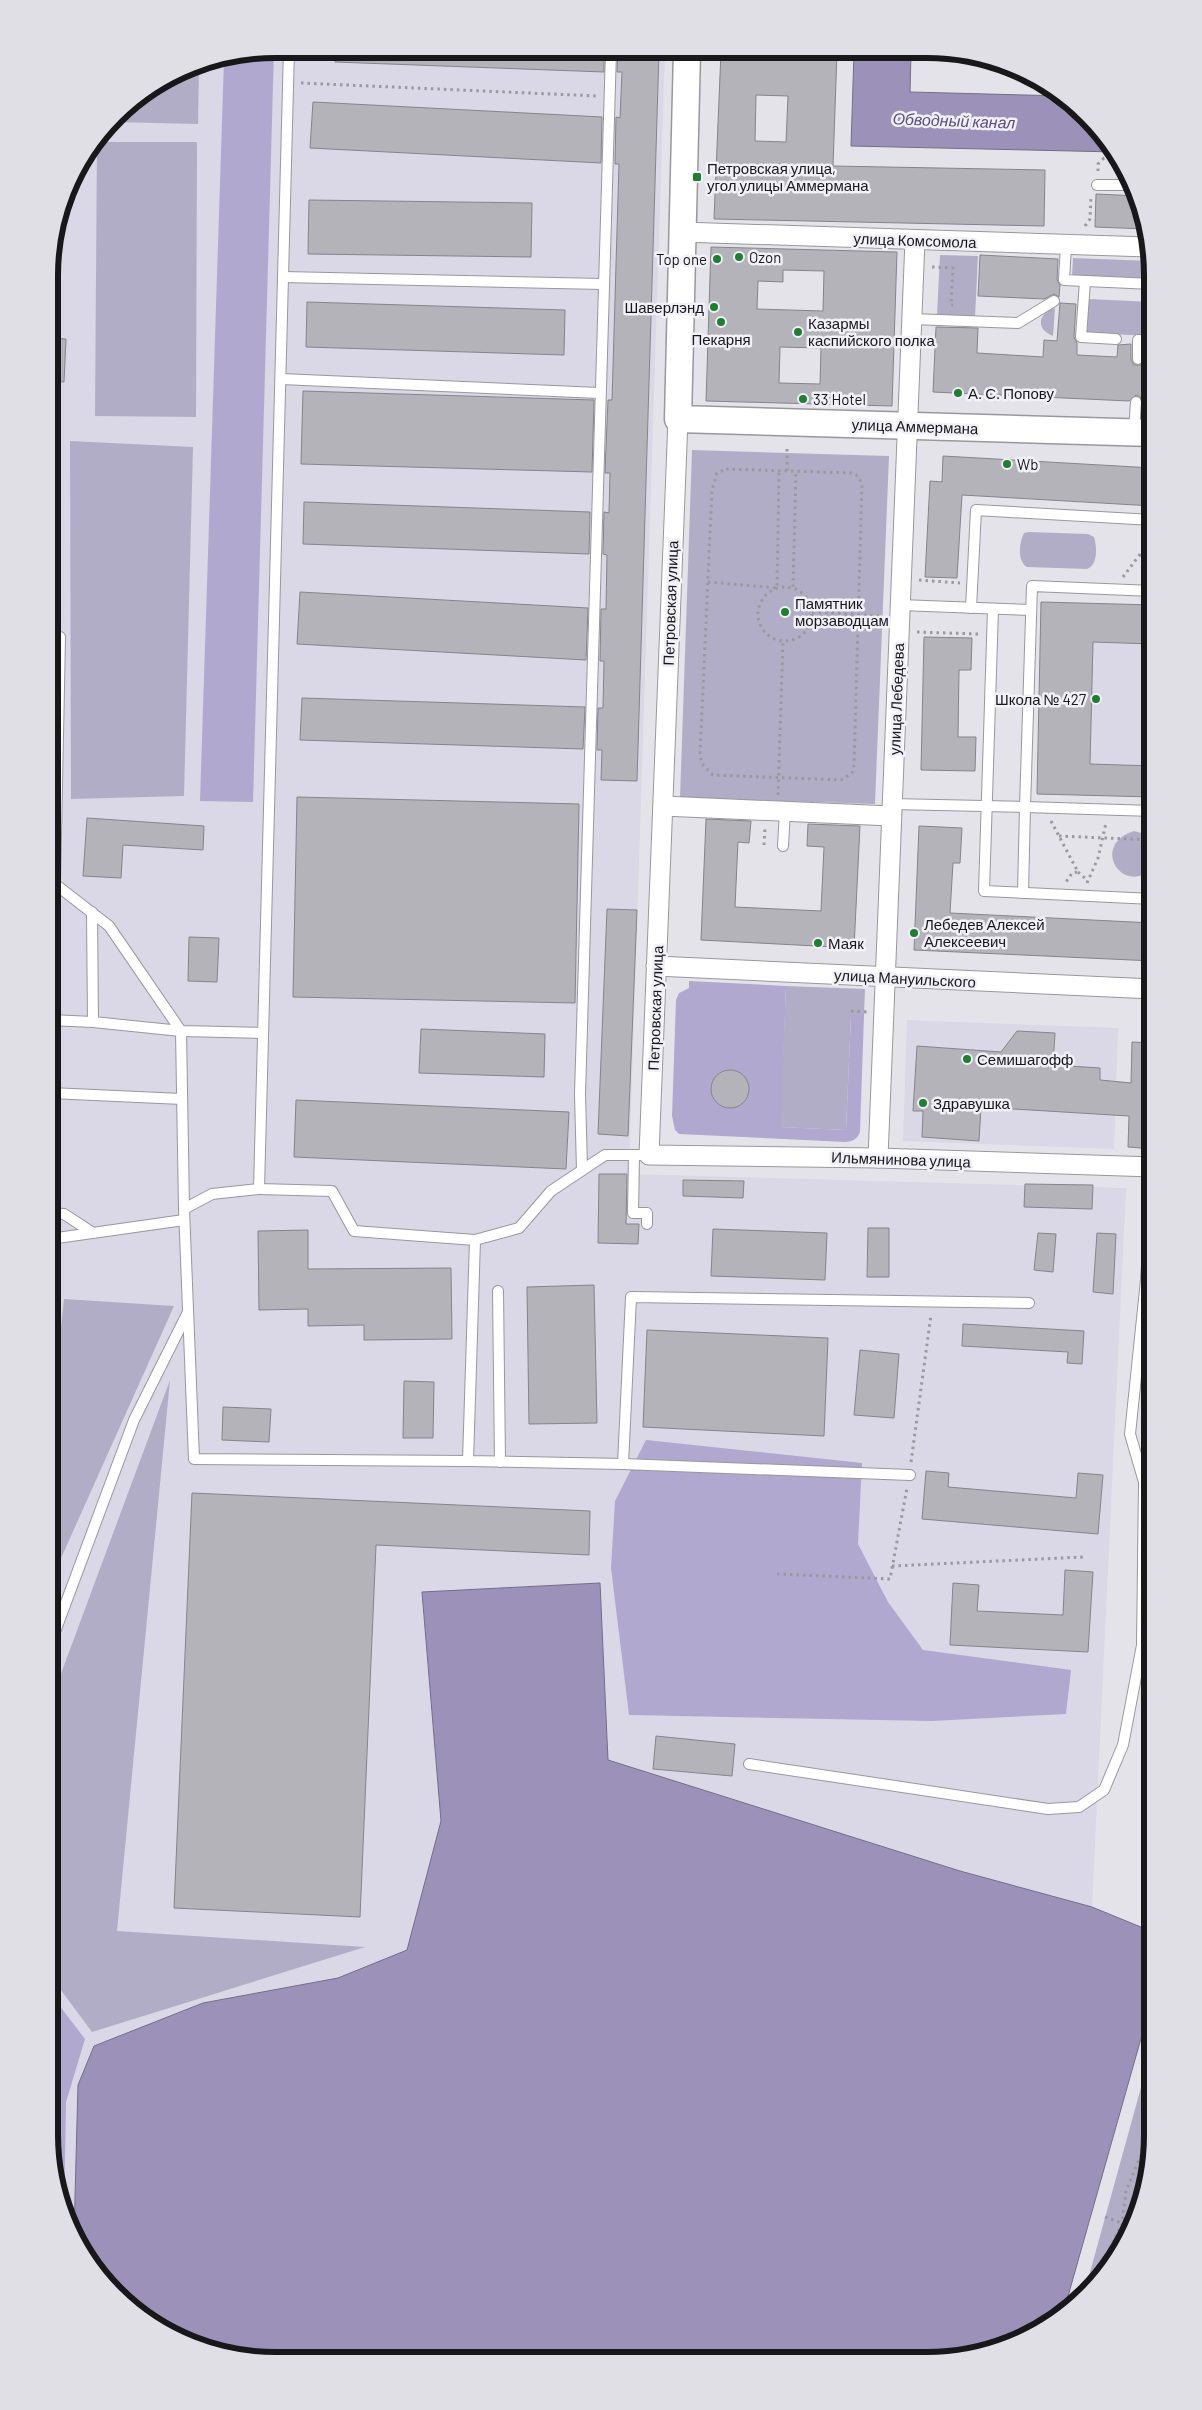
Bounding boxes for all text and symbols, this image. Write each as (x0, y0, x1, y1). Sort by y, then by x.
water label: Обводный канал (892, 108, 1016, 132)
place label: Петровская улица, угол улицы Аммермана (707, 159, 869, 194)
marker: Петровская улица, угол улицы Аммермана (691, 171, 703, 183)
street label: улица Комсомола (853, 229, 977, 251)
place label: Ozon (749, 248, 781, 266)
place label: Top one (656, 250, 707, 268)
marker: Ozon (733, 251, 745, 263)
marker: Top one (711, 253, 723, 265)
place label: Шаверлэнд (624, 298, 704, 316)
marker: Шаверлэнд (708, 301, 720, 313)
place label: Казармы каспийского полка (808, 314, 935, 349)
marker: Пекарня (715, 316, 727, 328)
marker: Казармы каспийского полка (792, 326, 804, 338)
place label: Пекарня (691, 330, 751, 348)
place label: А. С. Попову (968, 384, 1054, 402)
marker: А. С. Попову (952, 387, 964, 399)
place label: 33 Hotel (813, 390, 866, 408)
marker: 33 Hotel (797, 393, 809, 405)
street label: улица Аммермана (851, 415, 979, 437)
place label: Wb (1017, 455, 1038, 473)
marker: Wb (1001, 458, 1013, 470)
street label: Петровская улица (659, 540, 681, 666)
place label: Памятник морзаводцам (795, 594, 889, 629)
marker: Памятник морзаводцам (779, 606, 791, 618)
street label: улица Лебедева (885, 642, 907, 755)
place label: Школа № 427 (995, 690, 1086, 708)
marker: Школа № 427 (1090, 693, 1102, 705)
place label: Лебедев Алексей Алексеевич (924, 915, 1045, 950)
marker: Лебедев Алексей Алексеевич (908, 927, 920, 939)
place label: Маяк (828, 934, 864, 952)
marker: Маяк (812, 937, 824, 949)
street label: Петровская улица (644, 945, 666, 1071)
street label: улица Мануильского (834, 965, 976, 991)
place label: Семишагофф (977, 1050, 1073, 1068)
marker: Семишагофф (961, 1053, 973, 1065)
place label: Здравушка (933, 1094, 1011, 1112)
marker: Здравушка (917, 1097, 929, 1109)
street label: Ильмянинова улица (831, 1148, 972, 1170)

